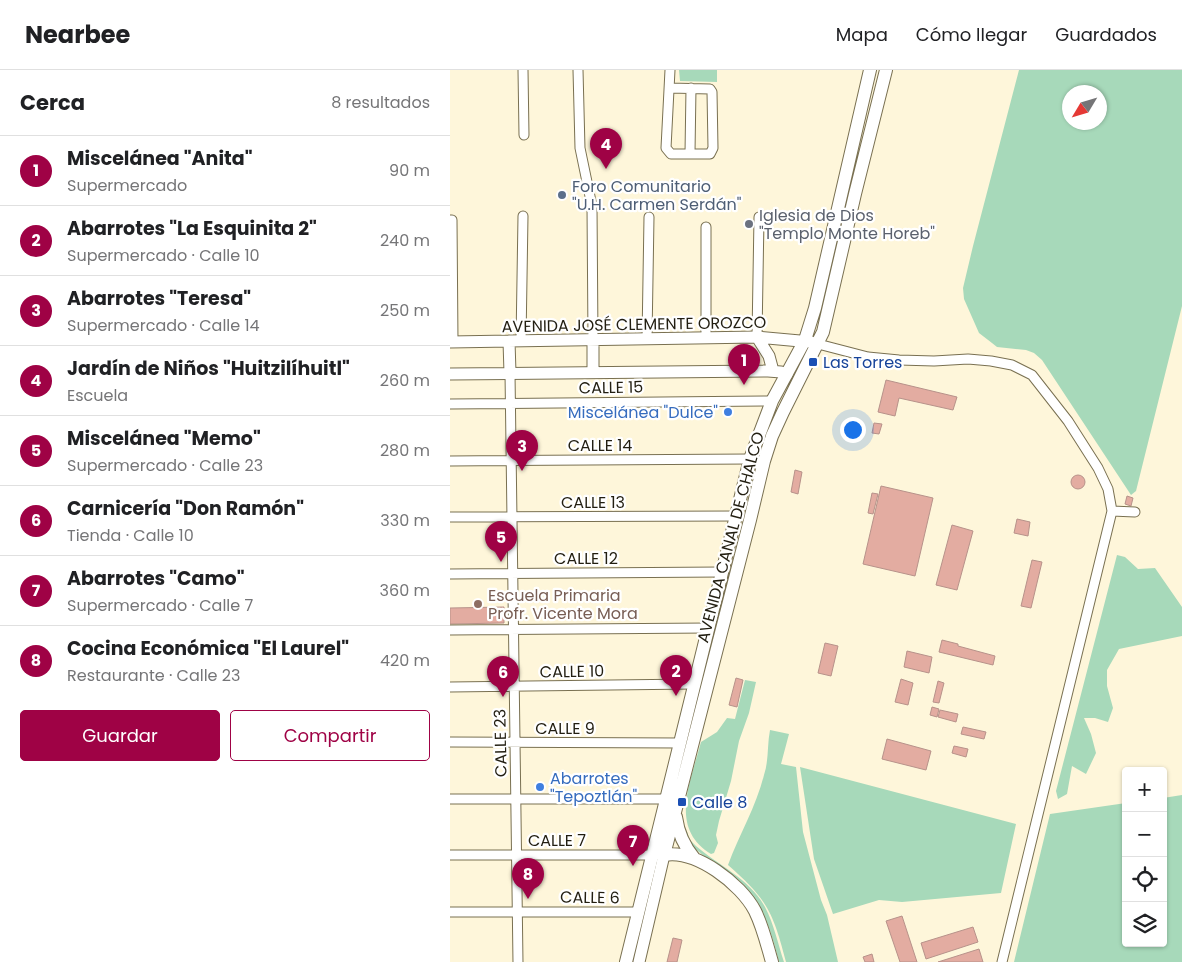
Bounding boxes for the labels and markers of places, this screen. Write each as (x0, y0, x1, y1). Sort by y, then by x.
pin: 4 (590, 128, 622, 169)
place label: Foro Comunitario "U.H. Carmen Serdán" (572, 175, 742, 216)
marker: Foro Comunitario "U.H. Carmen Serdán" (556, 189, 568, 201)
place label: Iglesia de Dios "Templo Monte Horeb" (759, 204, 935, 245)
marker: Iglesia de Dios "Templo Monte Horeb" (743, 218, 755, 230)
pin: 1 (728, 344, 760, 385)
place label: Las Torres (823, 351, 902, 374)
marker: Las Torres (807, 356, 819, 368)
place label: Miscelánea "Dulce" (568, 401, 718, 424)
marker: Miscelánea "Dulce" (722, 406, 734, 418)
pin: 3 (506, 430, 538, 471)
pin: 5 (485, 521, 517, 562)
place label: Escuela Primaria Profr. Vicente Mora (488, 584, 638, 625)
marker: Escuela Primaria Profr. Vicente Mora (472, 598, 484, 610)
pin: 2 (660, 655, 692, 696)
pin: 6 (487, 656, 519, 697)
place label: Abarrotes "Tepoztlán" (550, 767, 637, 808)
marker: Abarrotes "Tepoztlán" (534, 781, 546, 793)
place label: Calle 8 (692, 791, 747, 814)
marker: Calle 8 (676, 796, 688, 808)
pin: 7 (617, 825, 649, 866)
pin: 8 (512, 858, 544, 899)

